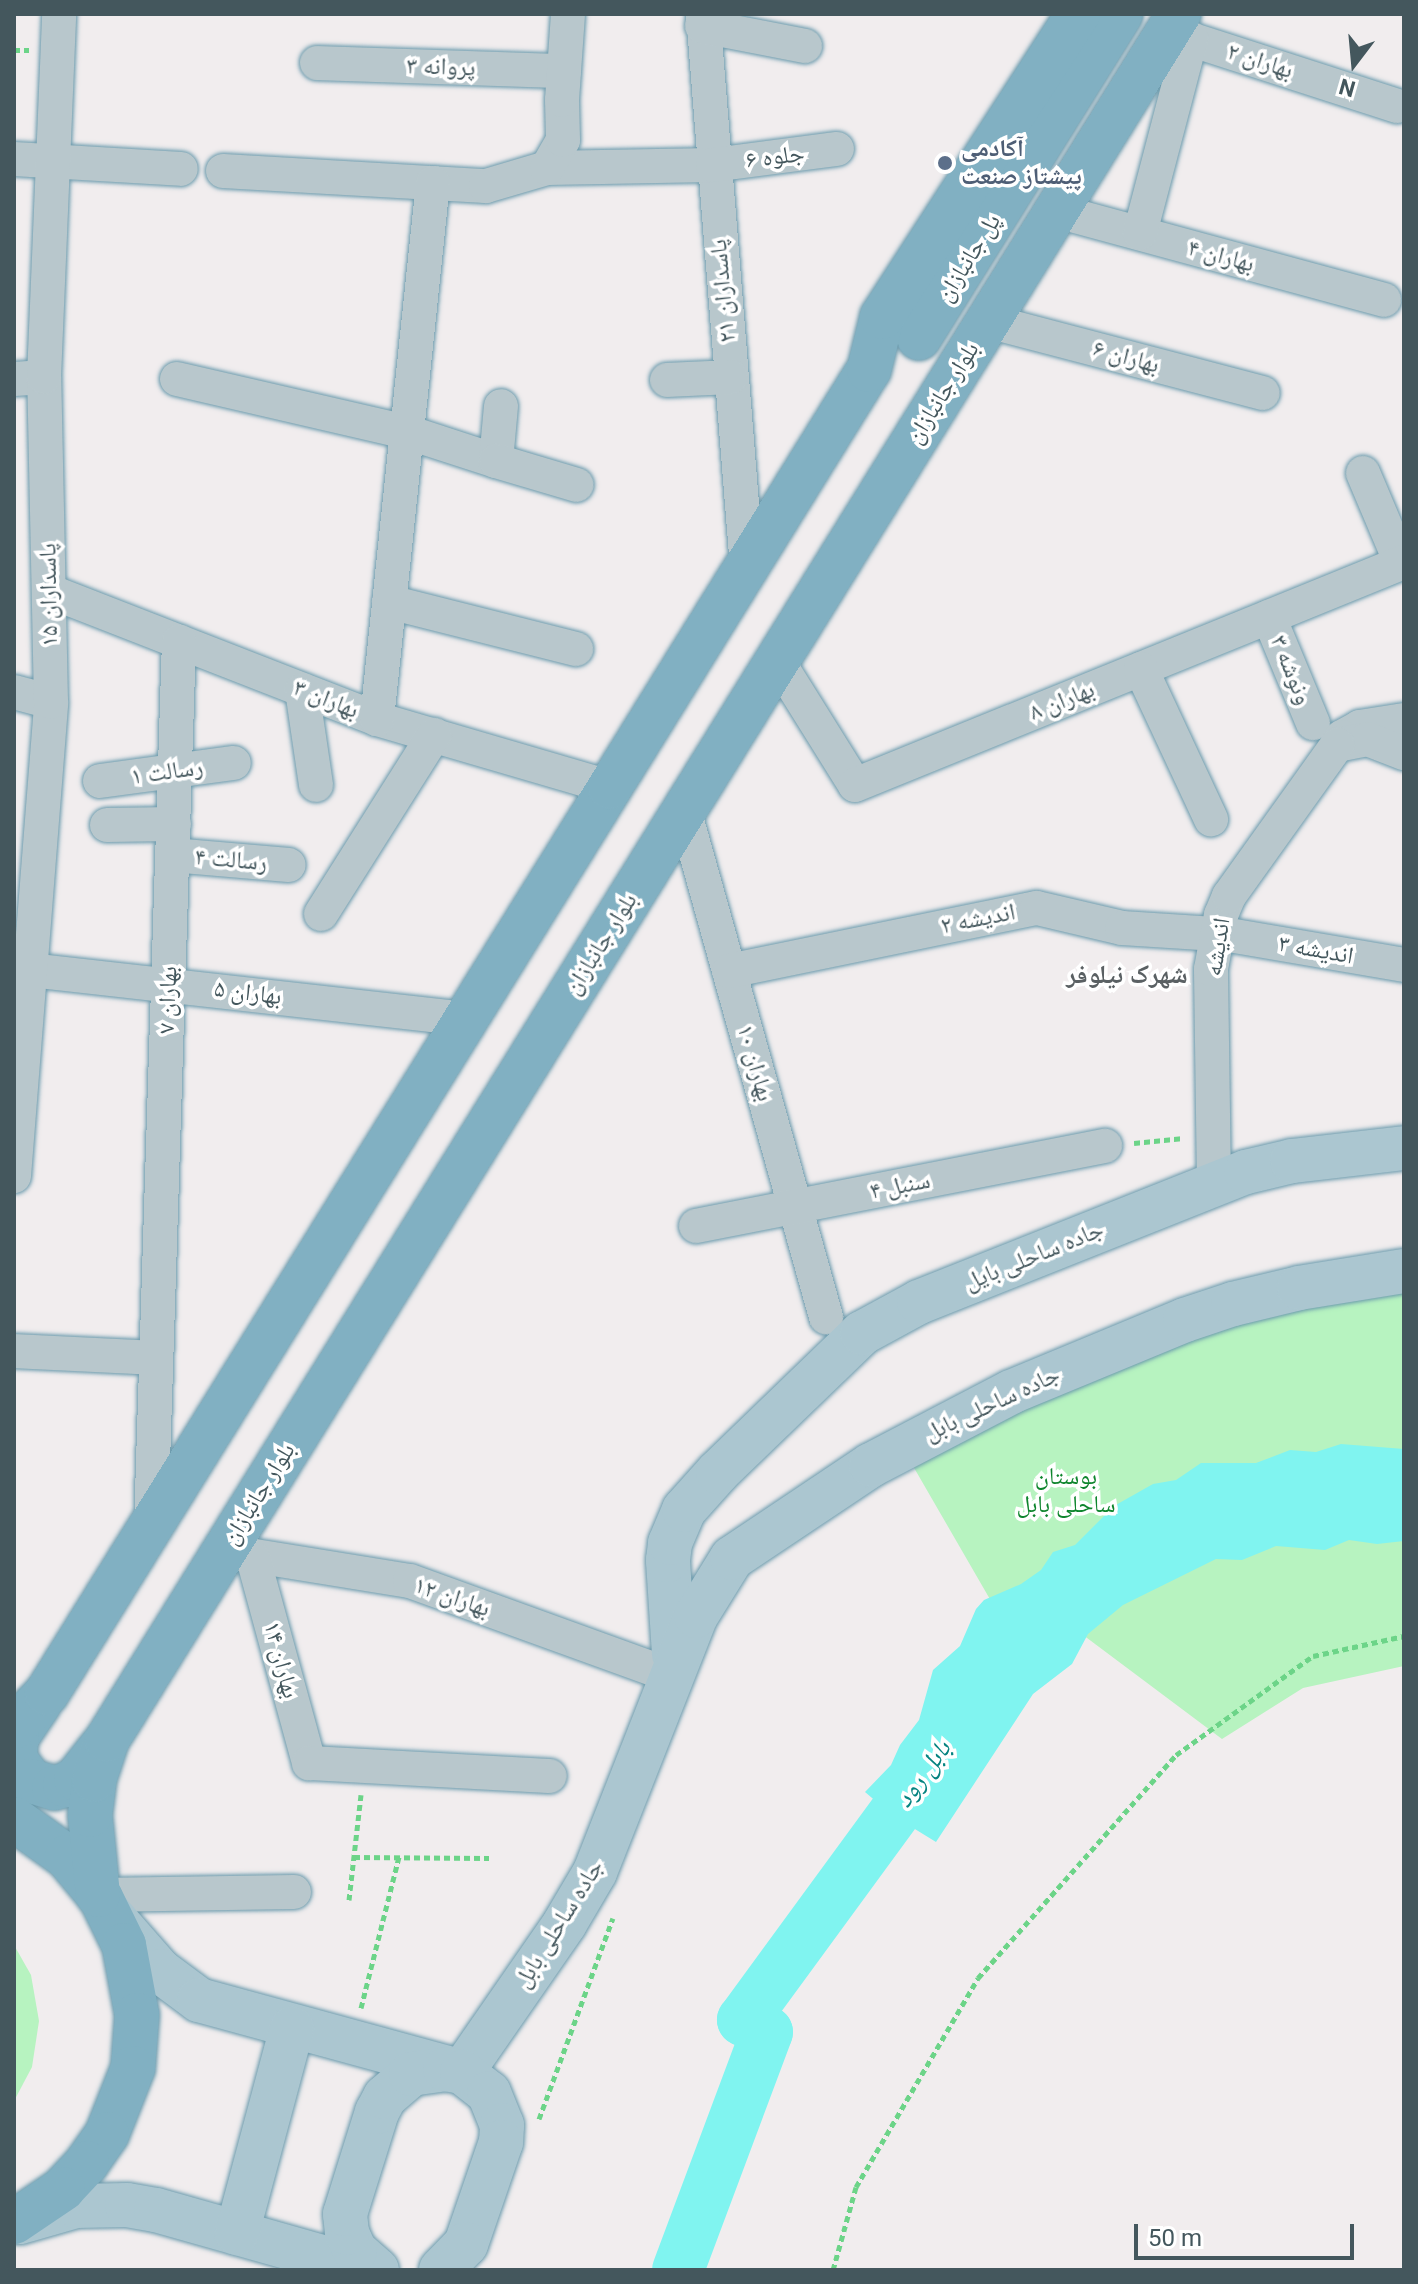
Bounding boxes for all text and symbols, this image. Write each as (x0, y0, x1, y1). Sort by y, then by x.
north arrow (1314, 24, 1394, 104)
street label: بهاران ۲ (1223, 37, 1297, 85)
street label: پروانه ۳ (406, 51, 476, 83)
text: N (1336, 73, 1358, 102)
place label: آکادمی پیشتاز صنعت (961, 135, 1082, 191)
street label: جلوه ۶ (744, 139, 806, 175)
marker: آکادمی پیشتاز صنعت (936, 154, 954, 172)
street label: پل جانبازان (931, 209, 1007, 307)
street label: بهاران ۴ (1185, 233, 1257, 279)
street label: پاسداران ۲۱ (704, 238, 742, 344)
street label: بهاران ۶ (1090, 334, 1162, 380)
street label: بلوار جانبازان (900, 337, 986, 449)
street label: پاسداران ۱۵ (34, 543, 64, 647)
street label: ونوشه ۳ (1264, 631, 1318, 709)
street label: بهاران ۳ (289, 673, 363, 725)
street label: بهاران ۸ (1025, 675, 1099, 727)
street label: رسالت ۱ (129, 753, 205, 791)
street label: رسالت ۴ (194, 842, 268, 878)
street label: بلوار جانبازان (558, 888, 644, 1000)
street label: اندیشه ۲ (938, 898, 1018, 940)
street label: اندیشه (1199, 916, 1237, 978)
street label: اندیشه ۳ (1276, 929, 1356, 971)
district label: شهرک نیلوفر (1066, 959, 1188, 991)
street label: بهاران ۷ (152, 966, 184, 1034)
street label: بهاران ۵ (213, 975, 283, 1011)
street label: بهاران ۱۰ (730, 1021, 780, 1105)
street label: سنبل ۴ (867, 1166, 933, 1206)
street label: جاده ساحلی بایل (960, 1215, 1108, 1297)
street label: جاده ساحلی بابل (920, 1360, 1064, 1448)
street label: بلوار جانبازان (216, 1438, 302, 1550)
park label: بوستان ساحلی بابل (1017, 1463, 1115, 1519)
street label: بهاران ۱۲ (410, 1571, 494, 1623)
street label: بهاران ۱۴ (257, 1618, 305, 1702)
water label: بابل رود (888, 1734, 958, 1814)
street label: جاده ساحلی بابل (508, 1854, 610, 1994)
scale bar (1138, 2208, 1358, 2258)
text: 50 m (1148, 2224, 1202, 2252)

